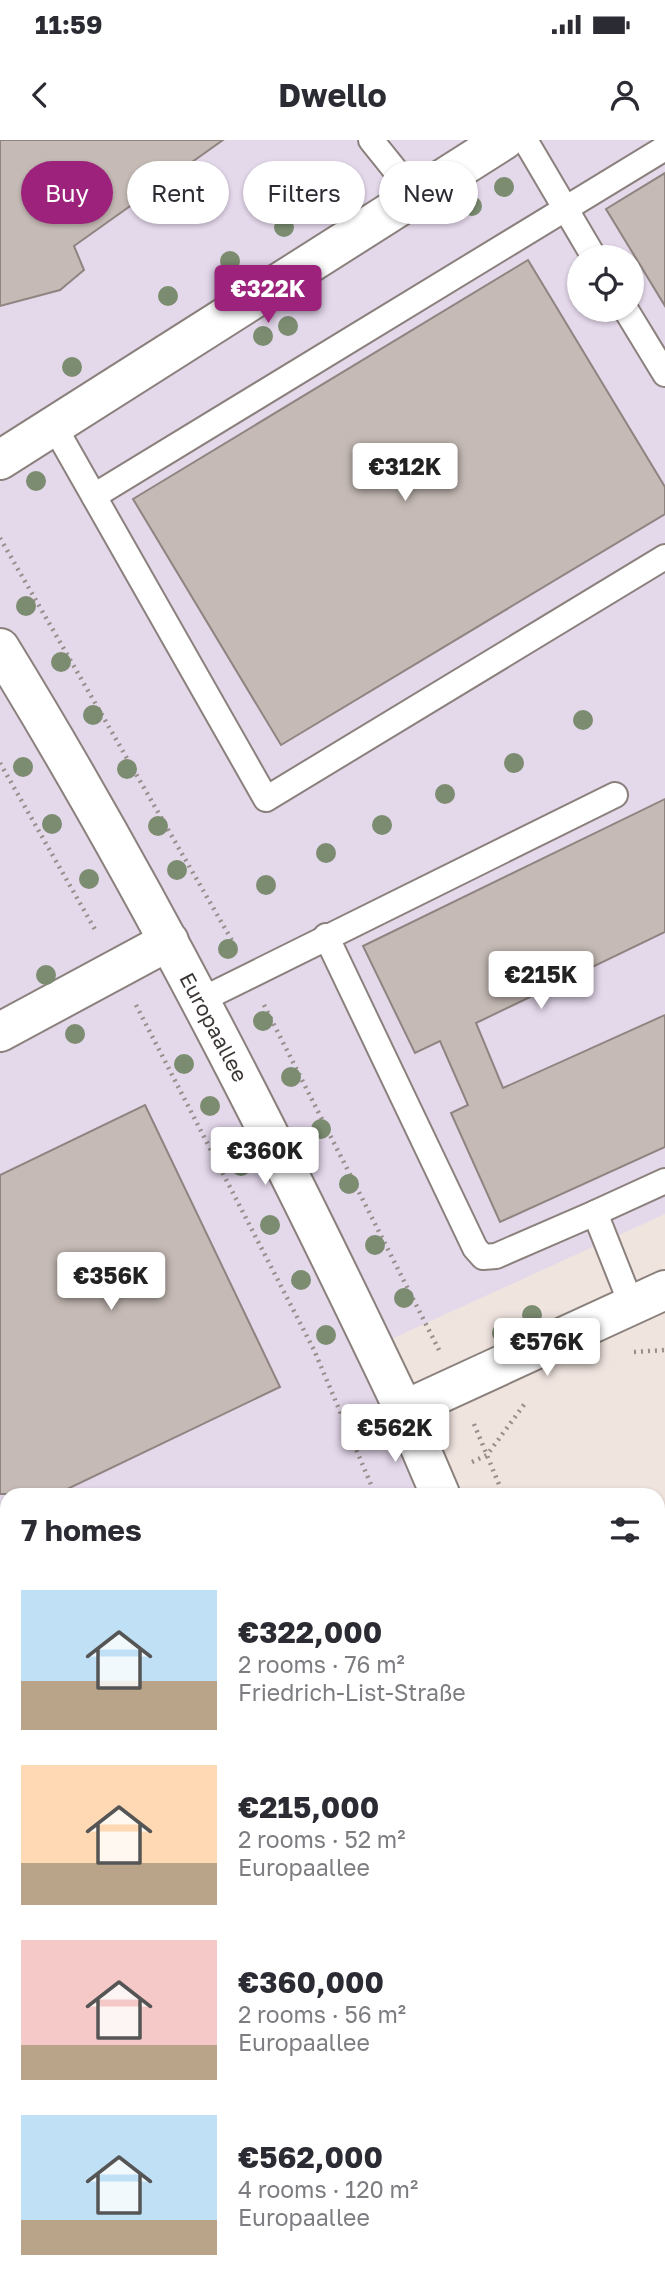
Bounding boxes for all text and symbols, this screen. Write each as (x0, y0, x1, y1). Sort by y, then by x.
text: 11:59 (35, 9, 102, 40)
icon: back (21, 76, 59, 114)
text: Dwello (278, 76, 387, 114)
icon: person (606, 76, 644, 114)
chip: Buy (21, 161, 113, 224)
chip: Rent (127, 161, 229, 224)
chip: Filters (243, 161, 365, 224)
chip: New (379, 161, 478, 224)
map controls (567, 245, 644, 322)
button: locate (567, 245, 644, 322)
pin: €322K (219, 265, 317, 325)
text: €322K (231, 274, 305, 302)
pin: €312K (356, 444, 454, 503)
text: €312K (369, 452, 441, 480)
pin: €215K (492, 952, 590, 1011)
text: €215K (505, 960, 577, 988)
street label: Europaallee (174, 968, 254, 1086)
pin: €360K (216, 1128, 314, 1187)
text: €360K (227, 1136, 303, 1164)
pin: €356K (62, 1252, 160, 1312)
text: €356K (73, 1261, 149, 1289)
pin: €576K (498, 1318, 596, 1378)
text: €576K (510, 1327, 584, 1355)
pin: €562K (346, 1404, 444, 1464)
text: €562K (357, 1413, 433, 1441)
icon: filters (606, 1511, 644, 1549)
text: 7 homes (21, 1512, 142, 1548)
text: €322,000 (238, 1614, 382, 1650)
icon: home (77, 1618, 161, 1702)
text: 2 rooms · 76 m² (238, 1650, 405, 1678)
text: Friedrich-List-Straße (238, 1678, 466, 1706)
text: €215,000 (238, 1789, 379, 1825)
icon: home (77, 1793, 161, 1877)
text: 2 rooms · 52 m² (238, 1825, 405, 1853)
text: Europaallee (238, 1853, 370, 1881)
text: €360,000 (238, 1964, 384, 2000)
icon: home (77, 1968, 161, 2052)
text: 2 rooms · 56 m² (238, 2000, 406, 2028)
text: Europaallee (238, 2028, 370, 2056)
text: €562,000 (238, 2139, 383, 2175)
icon: home (77, 2143, 161, 2227)
text: 4 rooms · 120 m² (238, 2175, 418, 2203)
text: Europaallee (238, 2203, 370, 2231)

